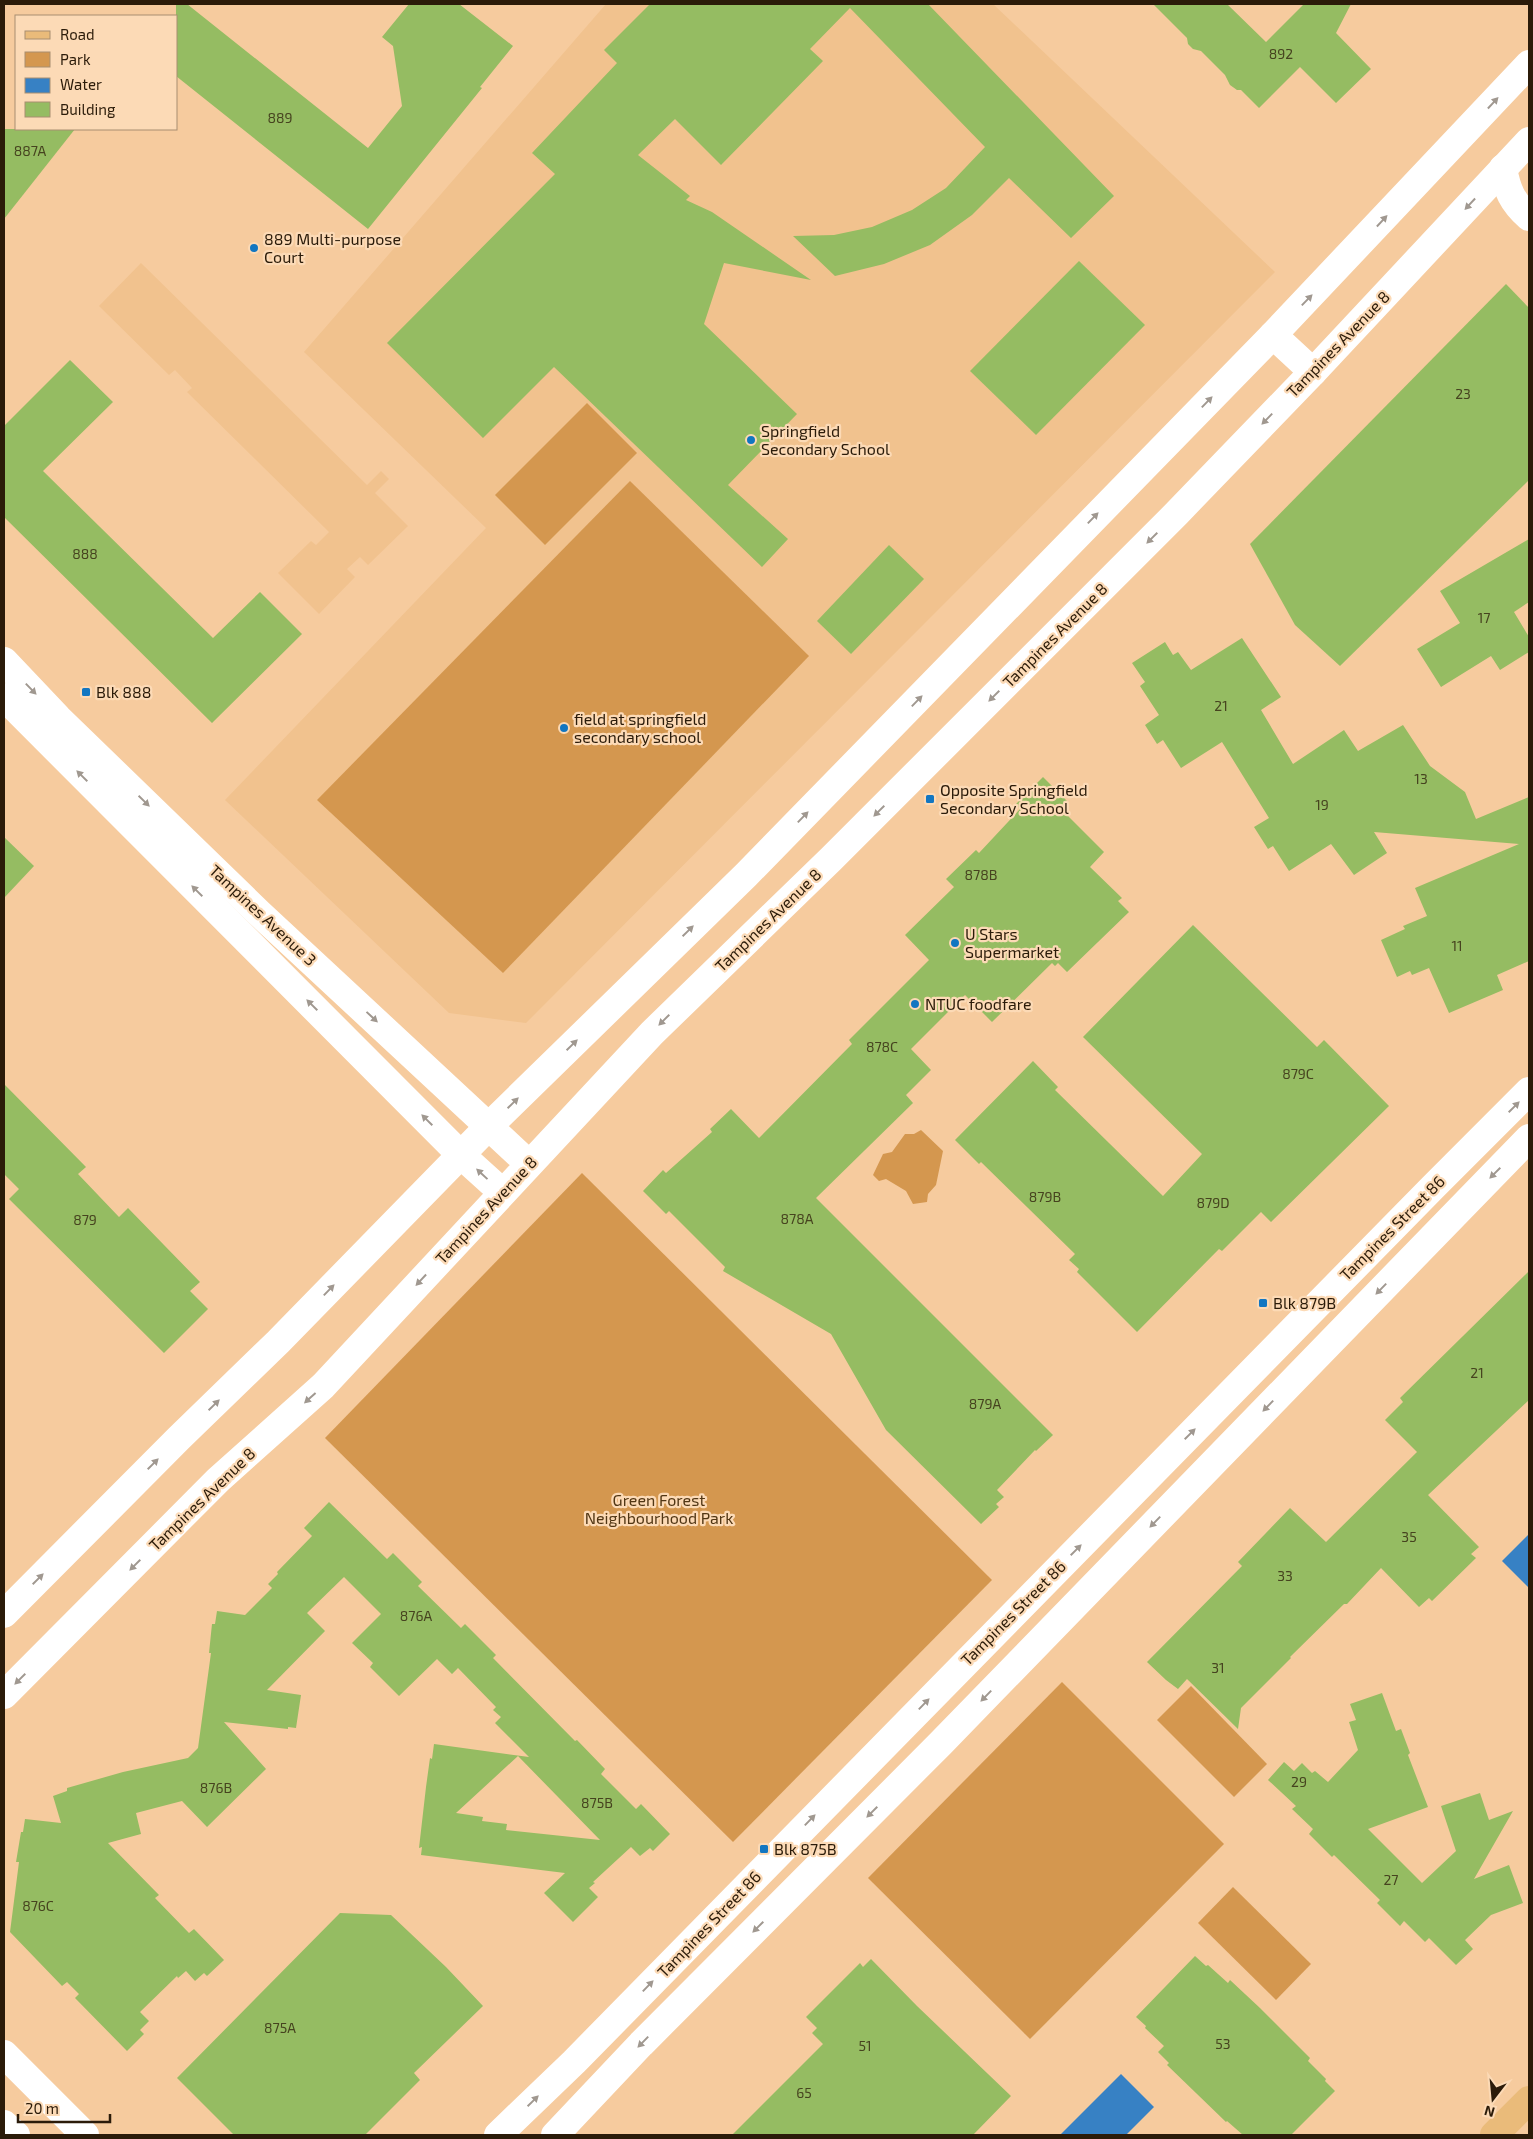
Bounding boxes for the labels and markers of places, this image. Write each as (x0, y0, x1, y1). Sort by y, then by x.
place label: 889 Multi-purpose Court (264, 229, 401, 266)
marker: 889 Multi-purpose Court (248, 242, 260, 254)
place label: Springfield Secondary School (761, 421, 890, 458)
marker: Springfield Secondary School (745, 434, 757, 446)
place label: Blk 888 (96, 682, 151, 701)
marker: Blk 888 (80, 686, 92, 698)
place label: field at springfield secondary school (574, 709, 706, 746)
marker: field at springfield secondary school (558, 722, 570, 734)
place label: Opposite Springfield Secondary School (940, 780, 1088, 817)
marker: Opposite Springfield Secondary School (924, 793, 936, 805)
place label: U Stars Supermarket (965, 924, 1059, 961)
marker: U Stars Supermarket (949, 937, 961, 949)
place label: NTUC foodfare (925, 994, 1032, 1013)
marker: NTUC foodfare (909, 998, 921, 1010)
place label: Blk 879B (1273, 1293, 1336, 1312)
marker: Blk 879B (1257, 1297, 1269, 1309)
place label: Blk 875B (774, 1839, 837, 1858)
marker: Blk 875B (758, 1843, 770, 1855)

